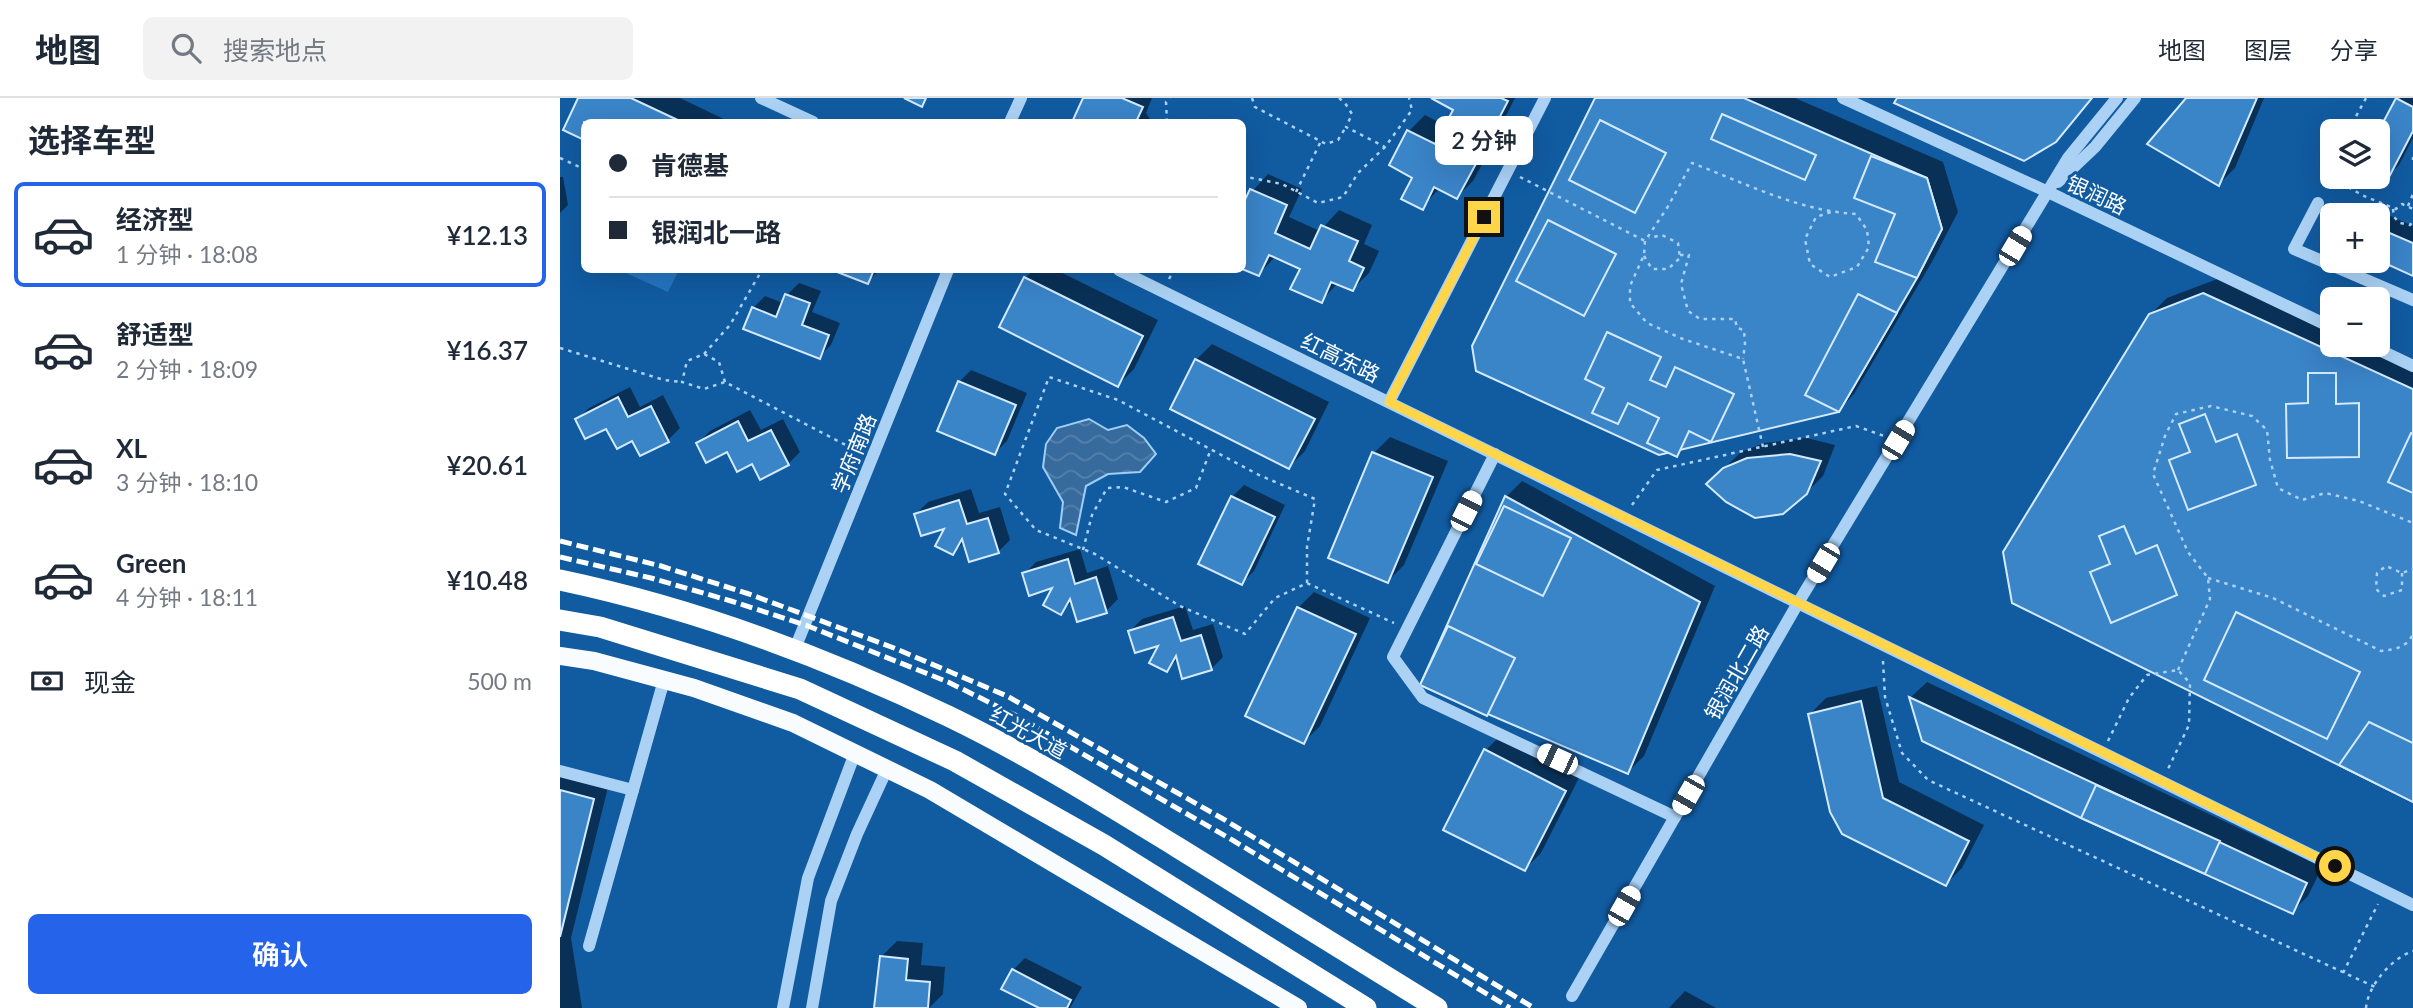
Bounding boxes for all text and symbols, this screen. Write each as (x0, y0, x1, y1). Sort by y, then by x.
search box (143, 17, 633, 80)
text: 地图 (35, 29, 101, 69)
icon: search (167, 29, 205, 67)
text: 搜索地点 (223, 34, 327, 66)
text: 地图 (2158, 35, 2206, 64)
text: 图层 (2244, 35, 2292, 64)
text: 分享 (2330, 35, 2378, 64)
callout: 2 分钟 (1435, 116, 1533, 164)
map controls (2320, 119, 2390, 357)
button: layers (2320, 119, 2390, 189)
text: 选择车型 (28, 120, 156, 159)
text: 2 分钟 (1451, 126, 1517, 154)
text: 肯德基 (651, 149, 729, 181)
street label: 银润路 (2063, 169, 2131, 219)
route end (1468, 201, 1500, 233)
icon: car (32, 203, 95, 266)
text: 经济型 (116, 203, 194, 235)
button: + (2320, 203, 2390, 273)
text: 银润北一路 (651, 216, 781, 248)
text: ¥12.13 (446, 219, 528, 251)
car (1996, 223, 2035, 269)
text: 1 分钟 · 18:08 (116, 240, 258, 268)
button: − (2320, 287, 2390, 357)
icon: car (32, 318, 95, 381)
text: 舒适型 (116, 318, 194, 350)
street label: 红高东路 (1298, 327, 1384, 387)
text: ¥16.37 (446, 334, 528, 366)
text: 2 分钟 · 18:09 (116, 355, 258, 383)
street label: 学府南路 (826, 409, 880, 497)
car (1879, 417, 1918, 463)
text: XL (116, 432, 147, 464)
icon: car (32, 433, 95, 496)
text: ¥20.61 (446, 449, 528, 481)
text: 3 分钟 · 18:10 (116, 468, 258, 496)
car (1448, 488, 1485, 534)
car (1804, 540, 1843, 586)
text: Green (116, 547, 186, 579)
icon: car (32, 548, 95, 611)
text: ¥10.48 (446, 564, 528, 596)
text: 4 分钟 · 18:11 (116, 583, 258, 611)
street label: 银润北二路 (1699, 620, 1773, 724)
icon: cash (28, 662, 66, 700)
text: 现金 (84, 666, 136, 698)
text: 500 m (467, 667, 532, 695)
street label: 红光大道 (986, 701, 1072, 763)
car (1534, 741, 1581, 777)
car (1669, 772, 1708, 818)
route start (2319, 850, 2351, 882)
car (1605, 883, 1644, 929)
button: 确认 (28, 914, 532, 994)

